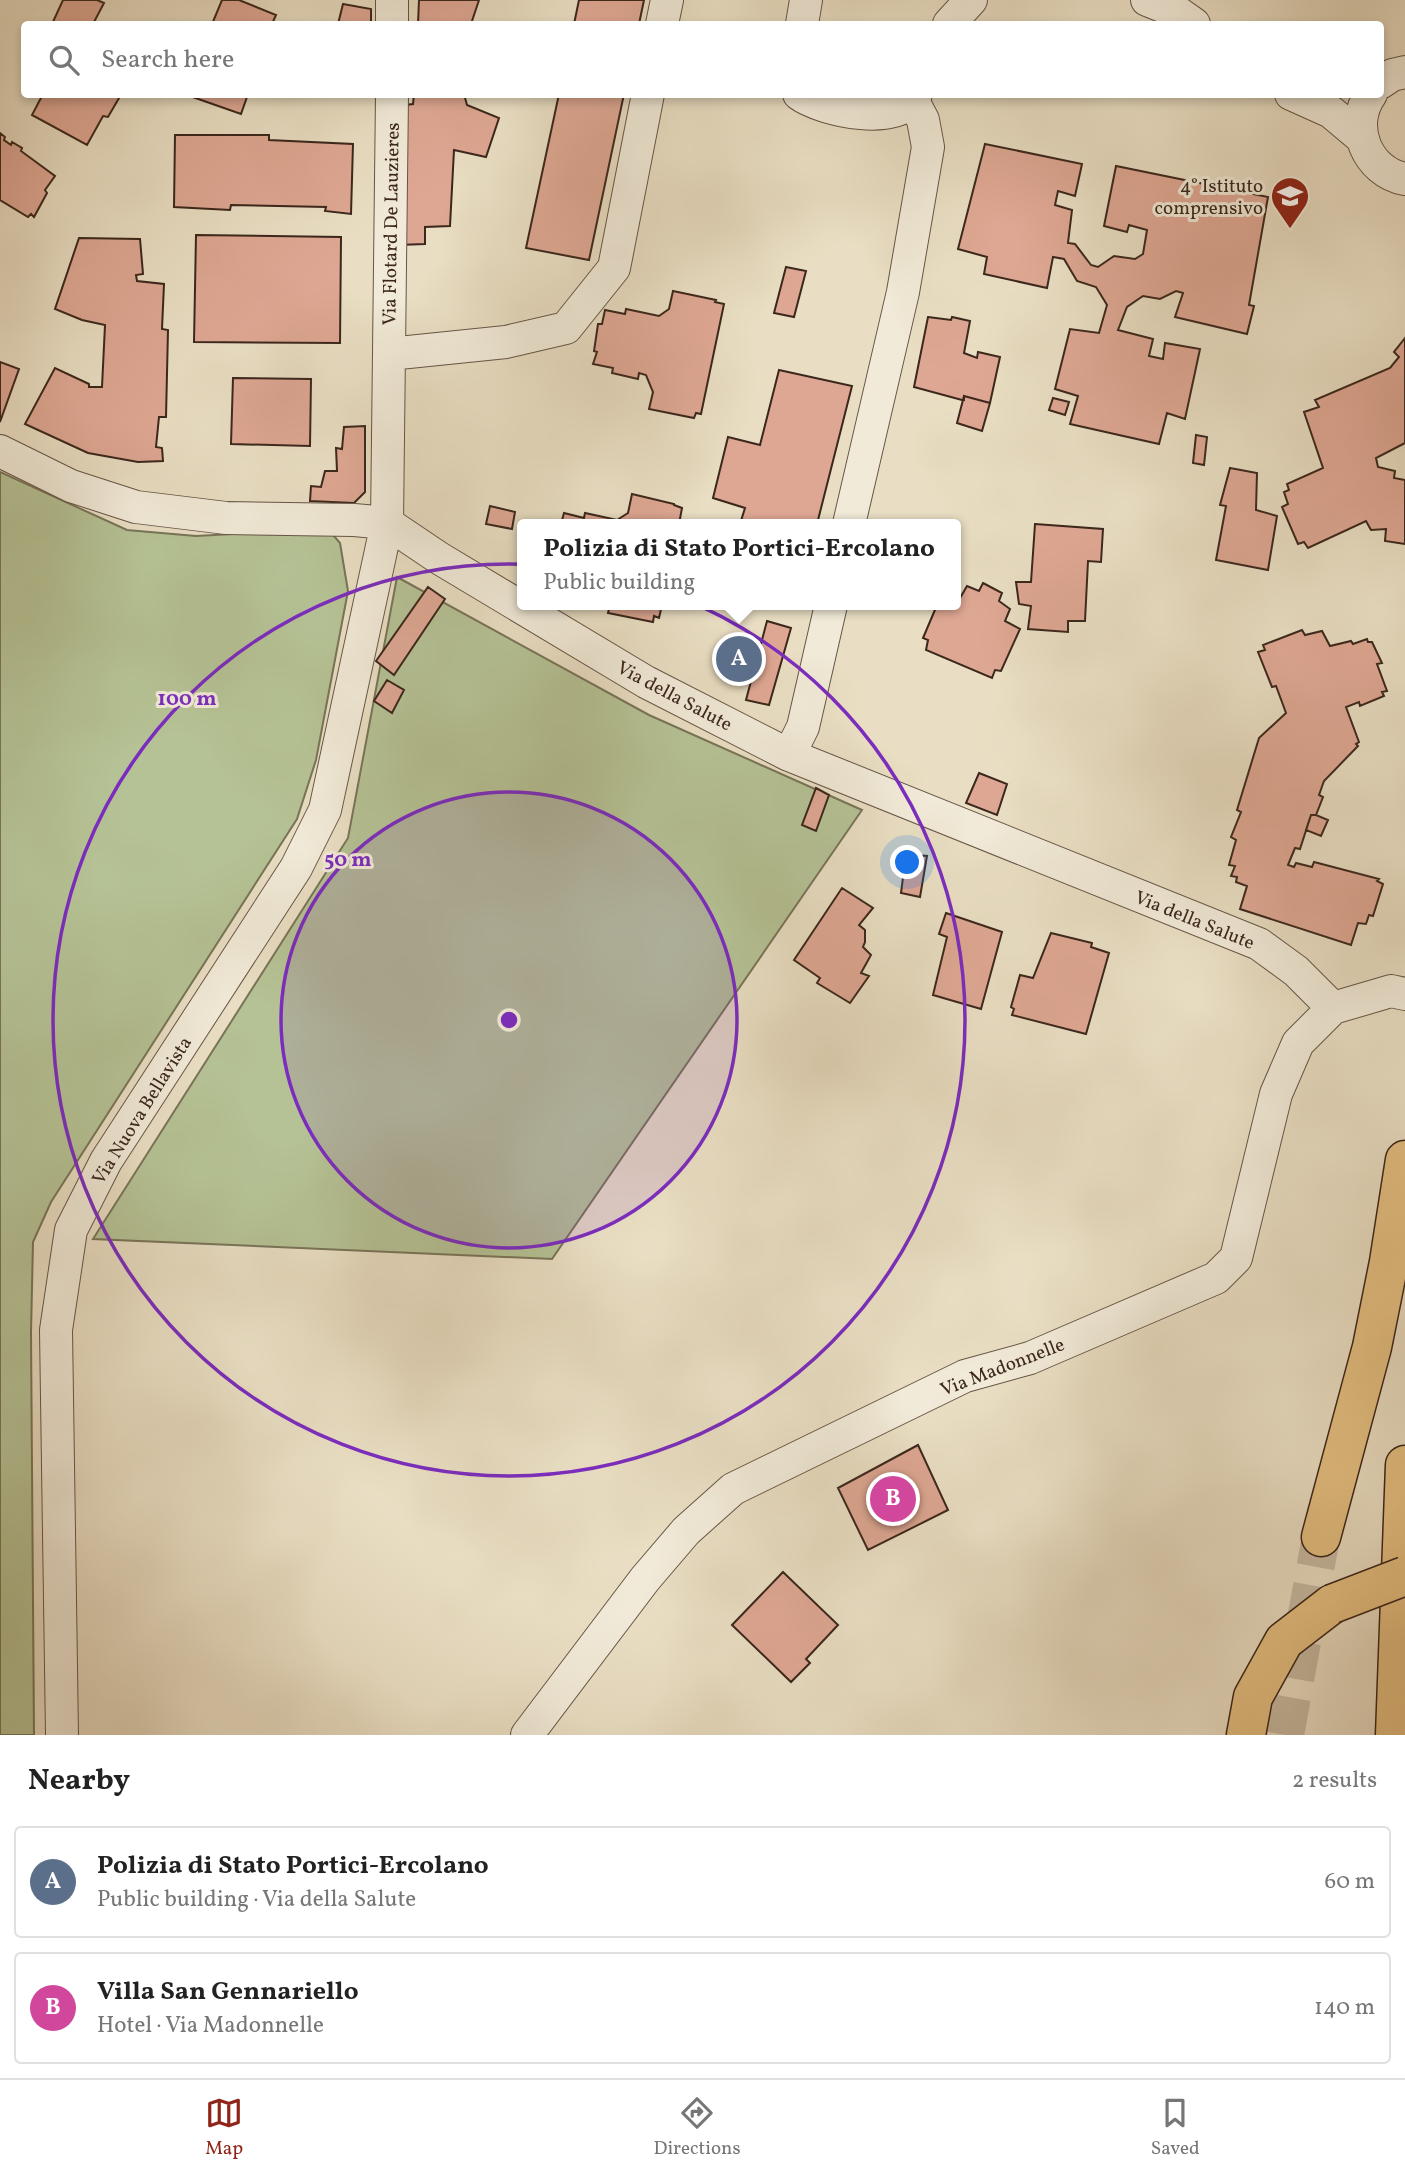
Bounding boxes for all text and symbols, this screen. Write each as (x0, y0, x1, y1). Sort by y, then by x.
search box (21, 21, 1384, 98)
icon: search (45, 41, 83, 79)
text: Search here (101, 42, 234, 78)
street label: Via Flotard De Lauzieres (377, 122, 407, 326)
place label: 4° Istituto comprensivo (1155, 174, 1263, 222)
school or university icon: 4° Istituto comprensivo (1269, 175, 1311, 230)
popup (517, 519, 961, 610)
text: Polizia di Stato Portici-Ercolano (543, 531, 935, 567)
text: Public building (543, 567, 695, 599)
pin: A (716, 633, 762, 685)
street label: Via della Salute (612, 655, 736, 738)
text: 100 m (157, 685, 217, 714)
your location (890, 845, 924, 879)
text: 50 m (324, 846, 372, 875)
street label: Via della Salute (1130, 885, 1258, 957)
centre of rings (497, 1008, 521, 1032)
street label: Via Nuova Bellavista (87, 1032, 199, 1190)
street label: Via Madonnelle (937, 1332, 1069, 1403)
pin: B (870, 1473, 916, 1525)
text: Nearby (28, 1760, 130, 1802)
text: 2 results (1292, 1765, 1377, 1797)
text: Polizia di Stato Portici-Ercolano (97, 1848, 489, 1884)
text: A (45, 1866, 61, 1898)
text: 60 m (1325, 1866, 1375, 1898)
text: Public building · Via della Salute (97, 1884, 416, 1916)
text: Villa San Gennariello (97, 1974, 359, 2010)
text: B (45, 1992, 61, 2024)
text: 140 m (1314, 1992, 1375, 2024)
text: Hotel · Via Madonnelle (97, 2010, 324, 2042)
tab: Map (205, 2094, 243, 2162)
tab: Directions (654, 2094, 741, 2162)
tab: Saved (1151, 2094, 1200, 2162)

